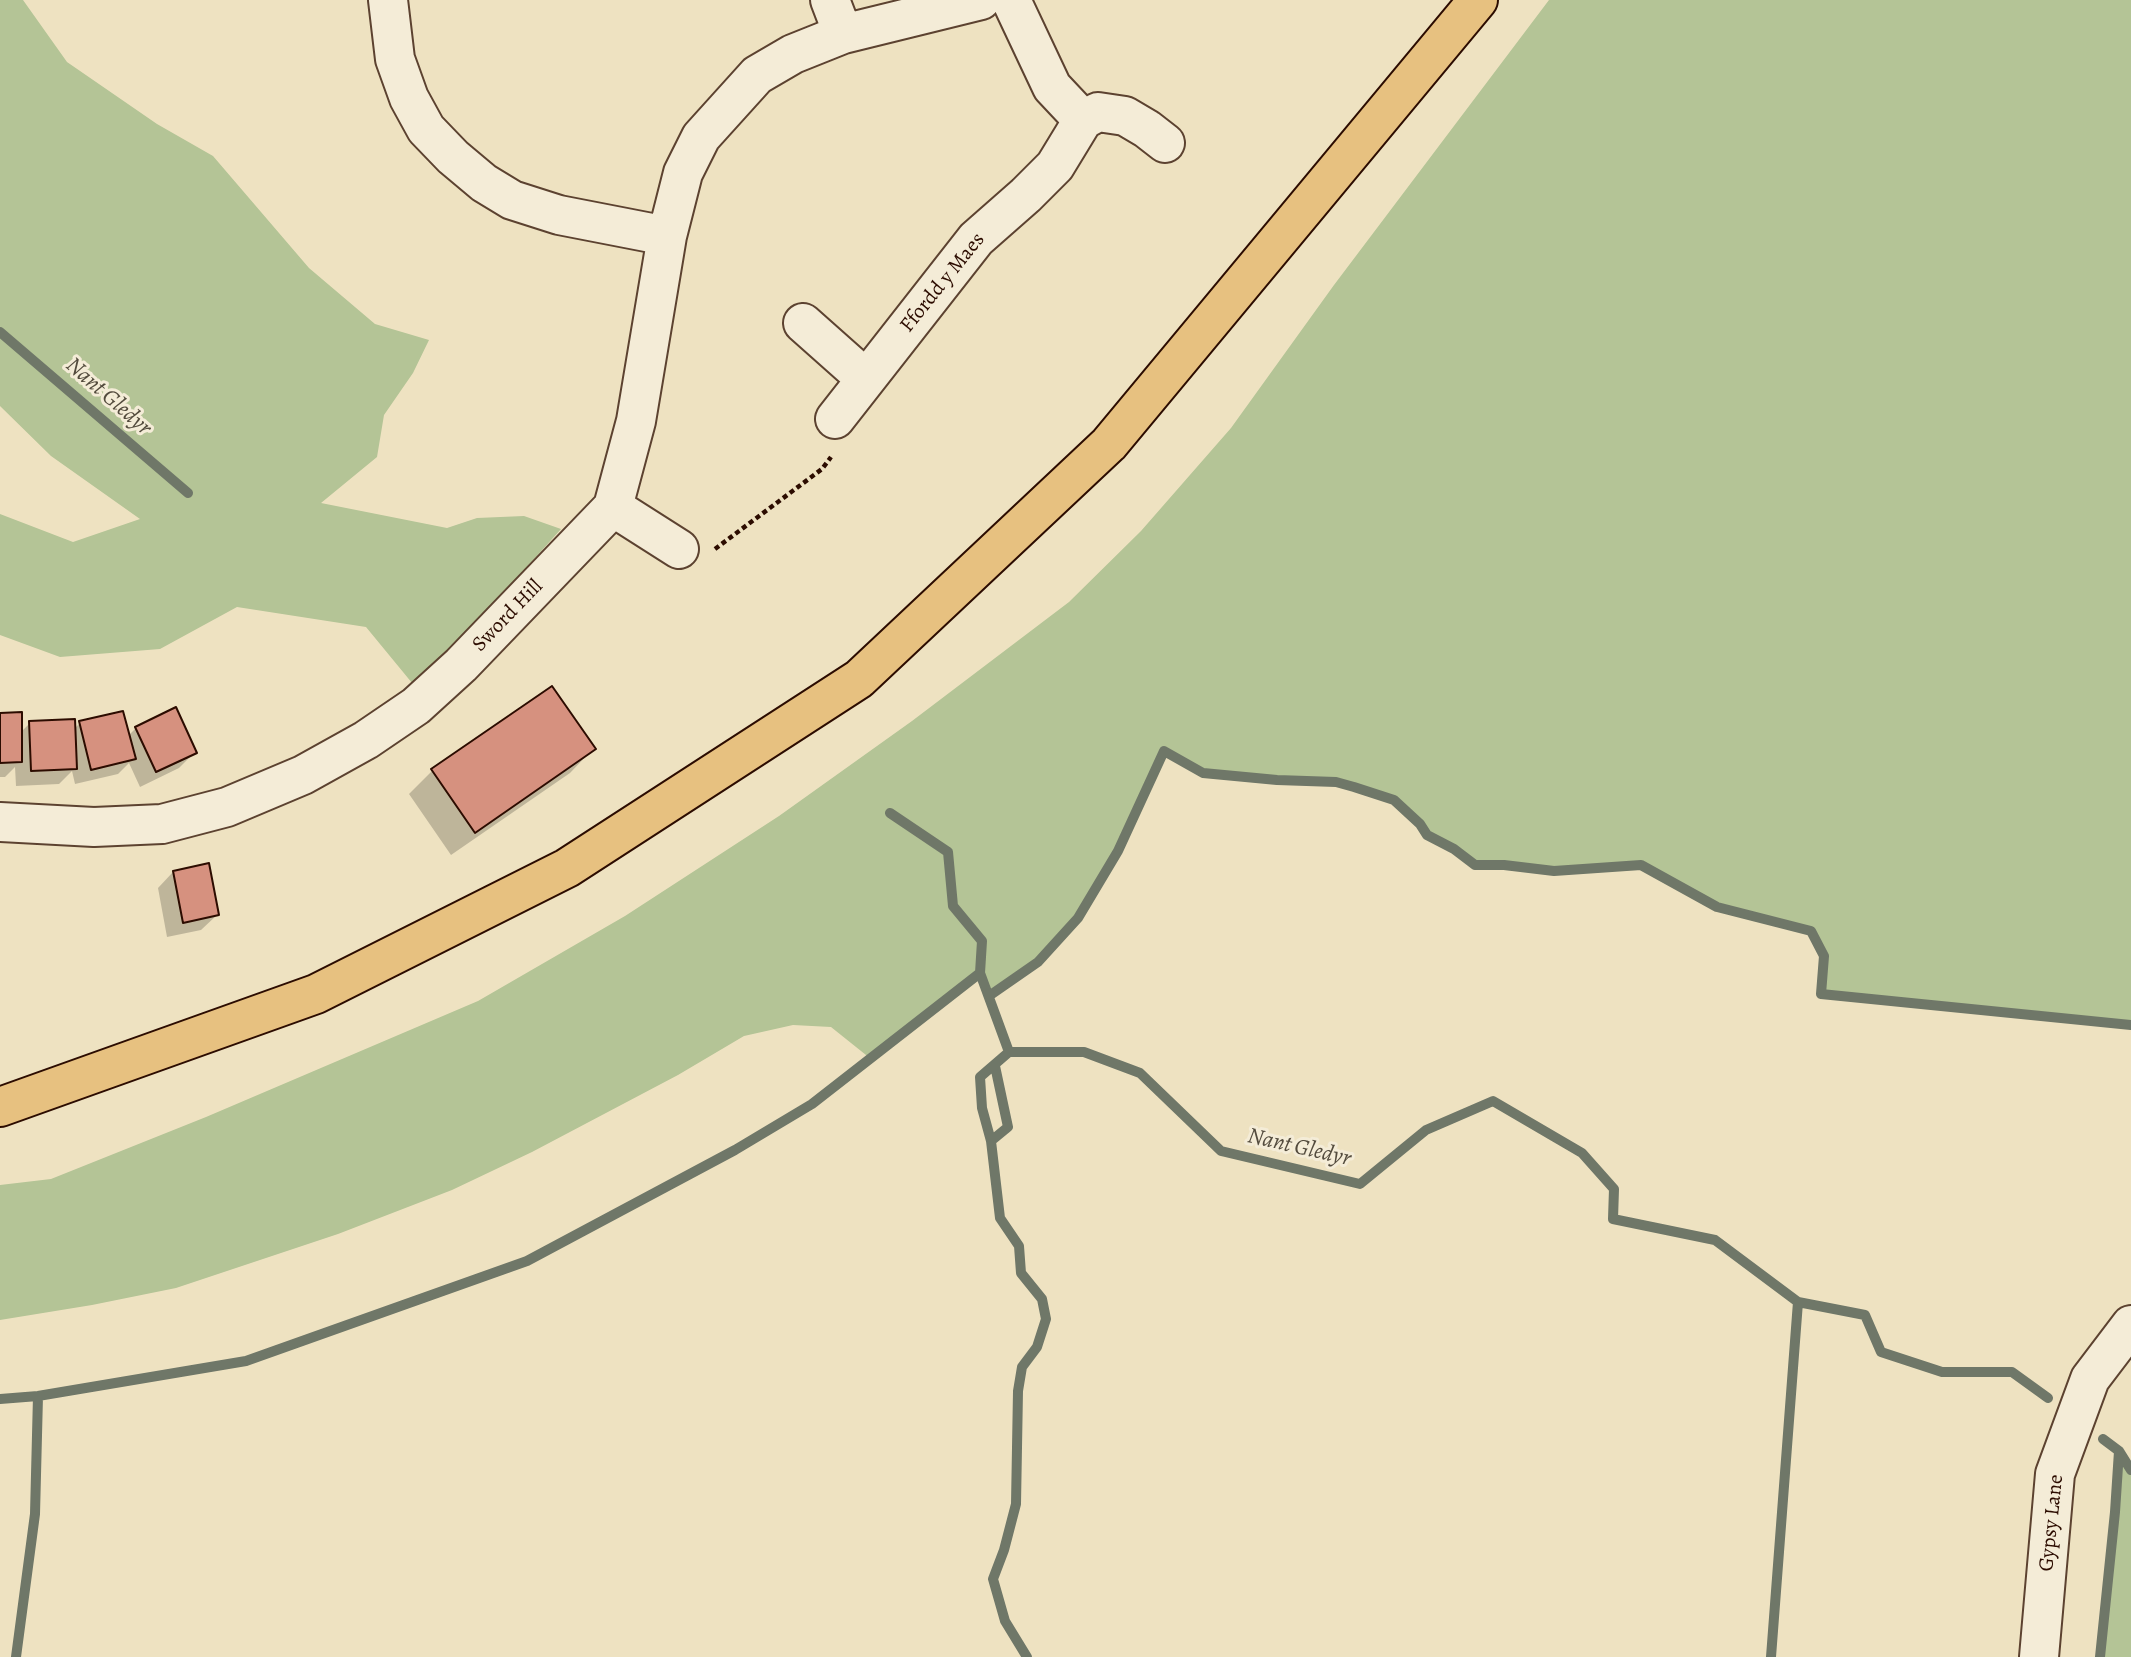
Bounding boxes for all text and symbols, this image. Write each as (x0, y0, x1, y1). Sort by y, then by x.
street label: Ffordd y Maes (895, 228, 991, 338)
water label: Nant Gledyr (59, 352, 157, 442)
street label: Sword Hill (467, 575, 549, 657)
water label: Nant Gledyr (1245, 1123, 1353, 1173)
street label: Gypsy Lane (2034, 1473, 2070, 1573)

